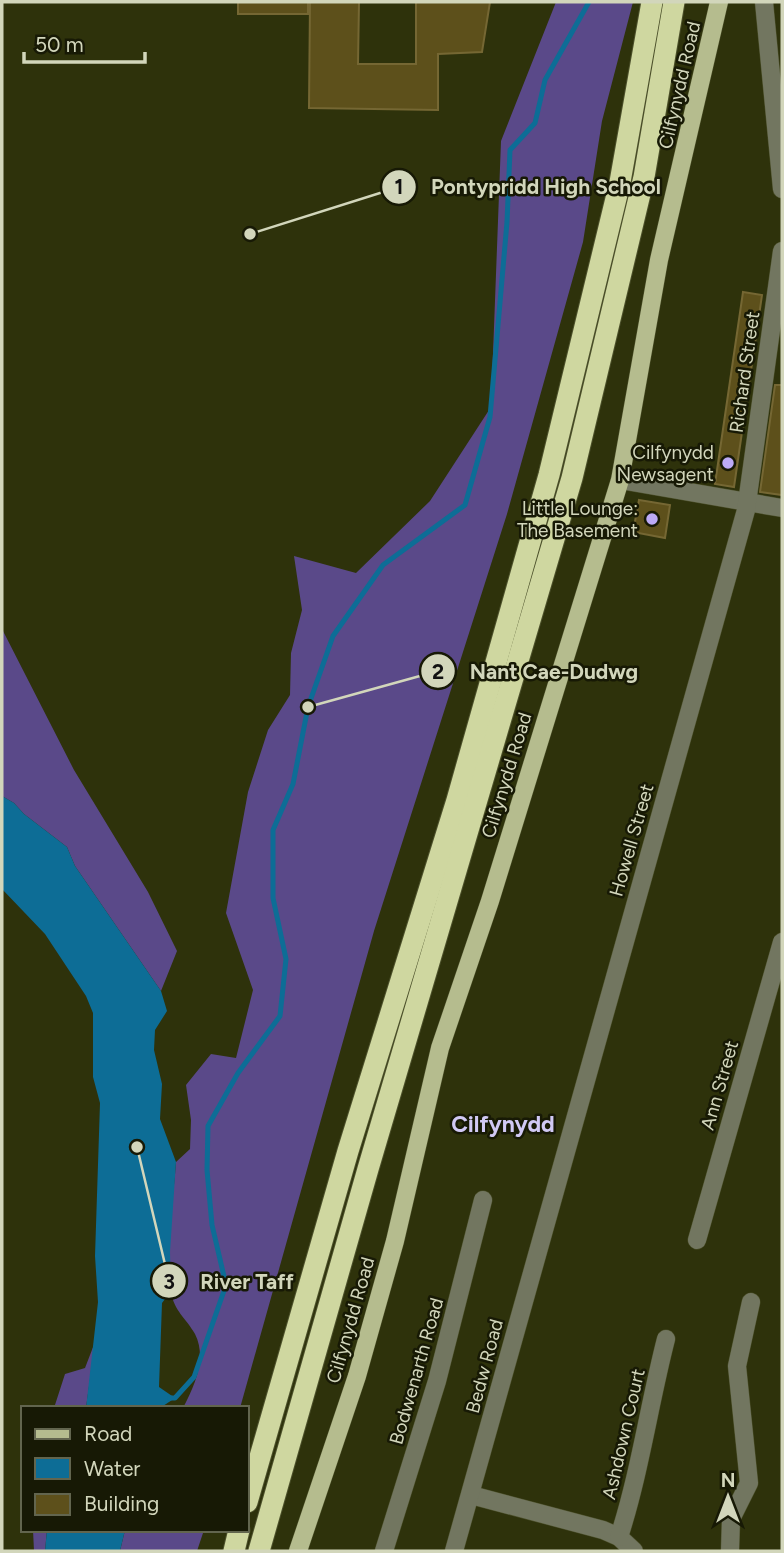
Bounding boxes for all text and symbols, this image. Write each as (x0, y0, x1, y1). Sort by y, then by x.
street label: Cilfynydd Road (654, 19, 705, 151)
scale bar (24, 21, 145, 65)
text: 50 m (35, 32, 84, 57)
callout: Pontypridd High School (382, 166, 675, 208)
text: 1 (395, 174, 403, 199)
text: Pontypridd High School (431, 174, 661, 199)
street label: Richard Street (725, 310, 764, 434)
place label: Cilfynydd Newsagent (616, 441, 714, 486)
marker: Cilfynydd Newsagent (720, 455, 736, 471)
place label: Little Lounge: The Basement (517, 497, 638, 542)
marker: Little Lounge: The Basement (644, 511, 660, 527)
callout: Nant Cae-Dudwg (420, 650, 652, 692)
text: 2 (432, 659, 444, 684)
text: Nant Cae-Dudwg (470, 659, 638, 684)
street label: Cilfynydd Road (476, 710, 537, 841)
street label: Howell Street (604, 781, 659, 899)
street label: Ann Street (696, 1038, 743, 1133)
district label: Cilfynydd (451, 1110, 555, 1138)
street label: Cilfynydd Road (321, 1254, 379, 1386)
callout: River Taff (151, 1260, 308, 1302)
text: 3 (163, 1269, 175, 1294)
text: River Taff (200, 1269, 295, 1294)
street label: Bodwenarth Road (385, 1295, 448, 1447)
street label: Bedw Road (461, 1317, 508, 1416)
street label: Ashdown Court (597, 1367, 650, 1502)
legend (21, 1406, 248, 1532)
text: Road (84, 1421, 132, 1446)
text: Water (84, 1456, 140, 1481)
north arrow (693, 1462, 763, 1532)
text: N (721, 1469, 735, 1492)
text: Building (84, 1491, 159, 1516)

